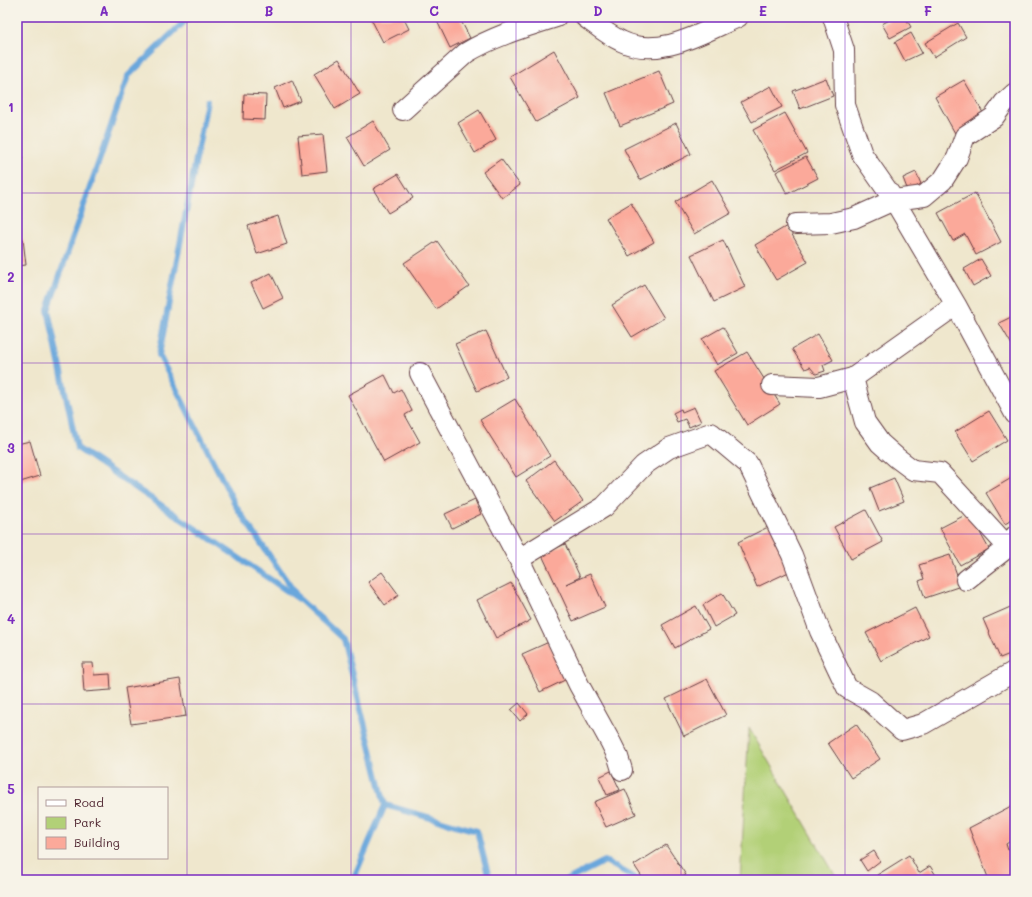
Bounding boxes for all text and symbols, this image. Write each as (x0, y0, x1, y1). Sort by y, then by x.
text: A (99, 2, 109, 19)
text: B (265, 2, 274, 19)
text: C (429, 2, 439, 19)
text: D (593, 2, 603, 19)
text: E (759, 2, 767, 19)
text: F (924, 2, 932, 19)
text: 1 (8, 98, 14, 115)
text: 2 (7, 268, 15, 285)
text: 3 (7, 439, 15, 456)
text: 4 (7, 610, 15, 627)
text: 5 (7, 780, 15, 797)
legend (38, 787, 168, 859)
text: Road (74, 794, 104, 810)
text: Park (74, 814, 101, 830)
text: Building (74, 834, 120, 850)

